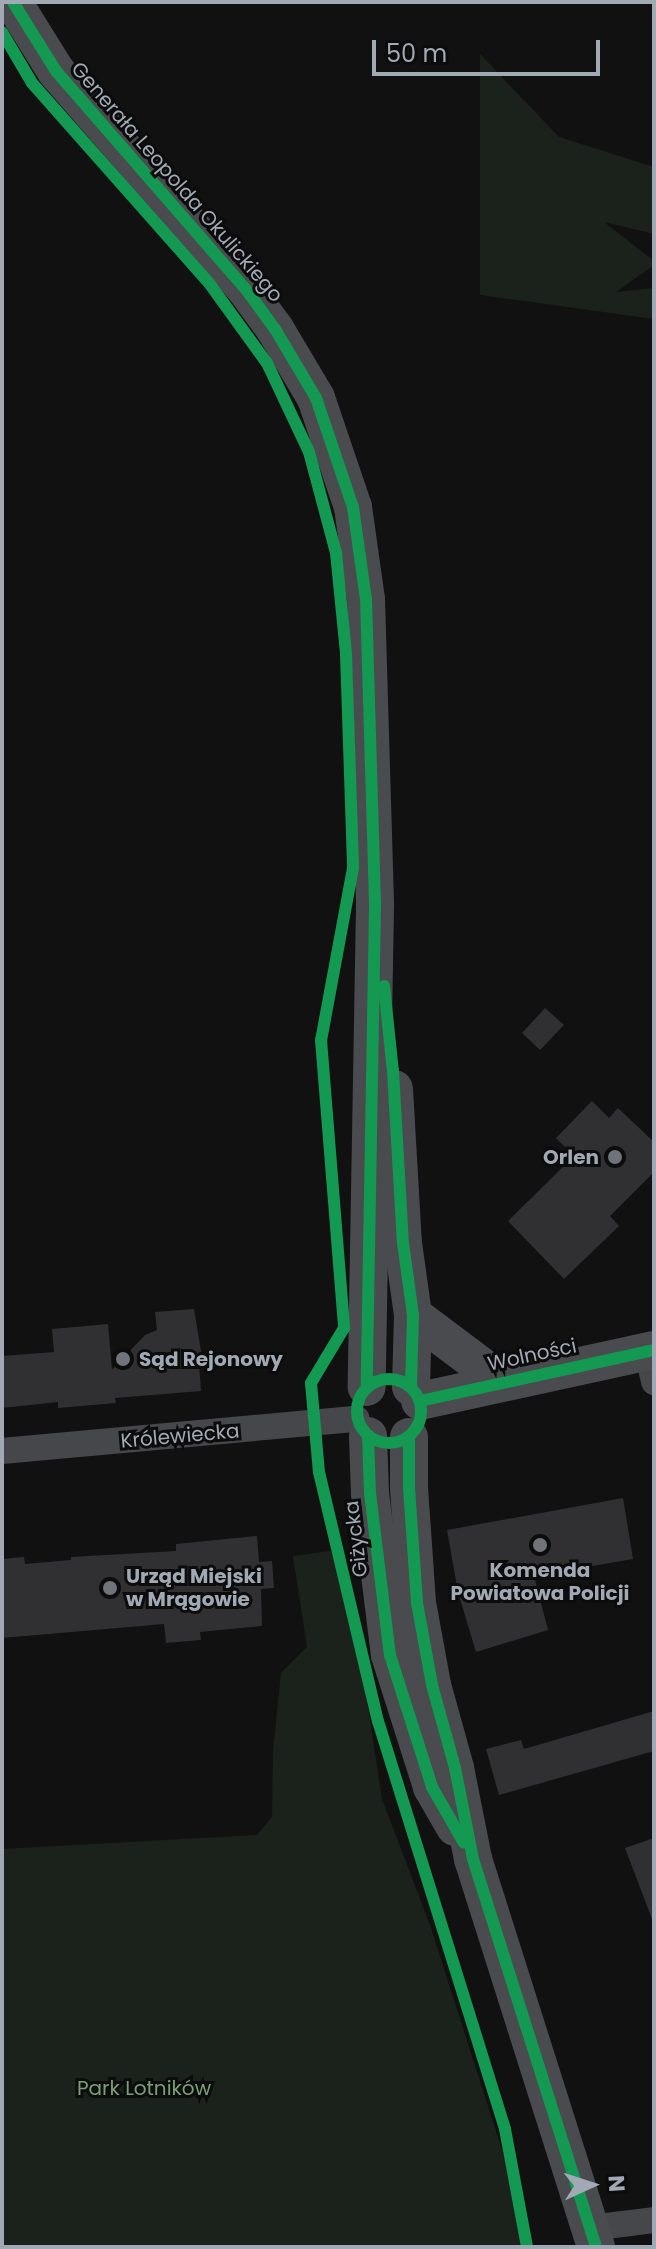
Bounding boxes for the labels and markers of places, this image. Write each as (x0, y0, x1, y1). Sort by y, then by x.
place label: Orlen (543, 1145, 599, 1169)
marker: Orlen (606, 1148, 624, 1166)
place label: Sąd Rejonowy (139, 1347, 283, 1371)
marker: Sąd Rejonowy (114, 1350, 132, 1368)
marker: Komenda Powiatowa Policji (531, 1536, 549, 1554)
place label: Komenda Powiatowa Policji (451, 1558, 629, 1605)
place label: Urząd Miejski w Mrągowie (126, 1564, 262, 1611)
marker: Urząd Miejski w Mrągowie (101, 1579, 119, 1597)

